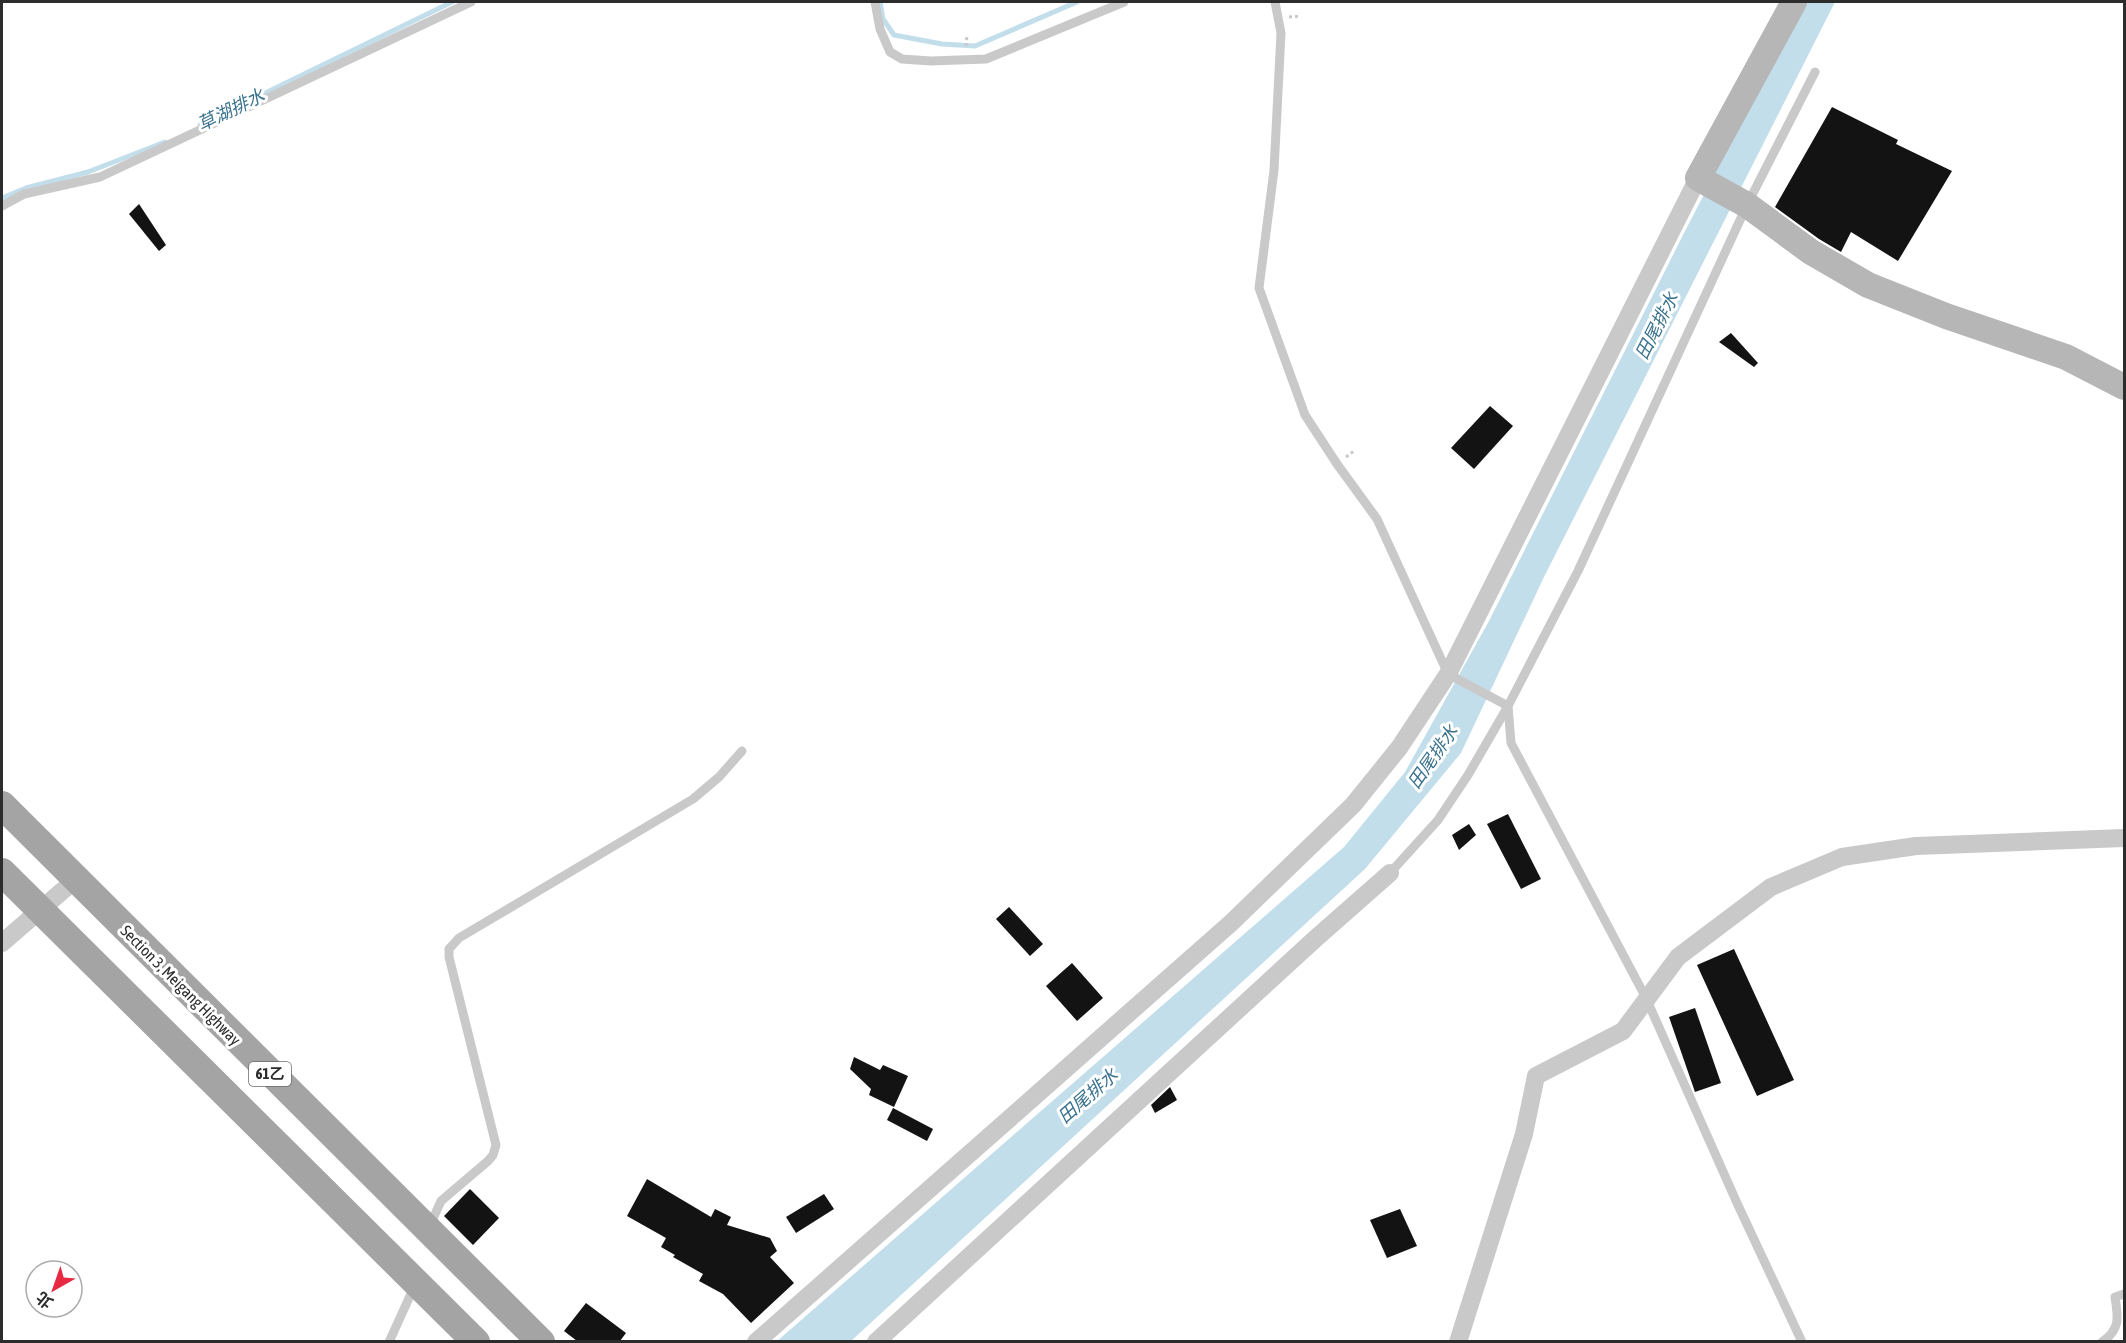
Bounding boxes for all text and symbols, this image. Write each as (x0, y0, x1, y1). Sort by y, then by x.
water label: 草湖排水 (194, 84, 269, 135)
water label: 田尾排水 (1631, 288, 1683, 363)
water label: 田尾排水 (1403, 720, 1462, 792)
street label: Section 3, Meigang Highway (117, 921, 245, 1050)
road number: 61乙 (249, 1062, 291, 1086)
water label: 田尾排水 (1054, 1063, 1122, 1127)
north arrow (24, 1259, 84, 1319)
text: 北 (32, 1288, 56, 1313)

